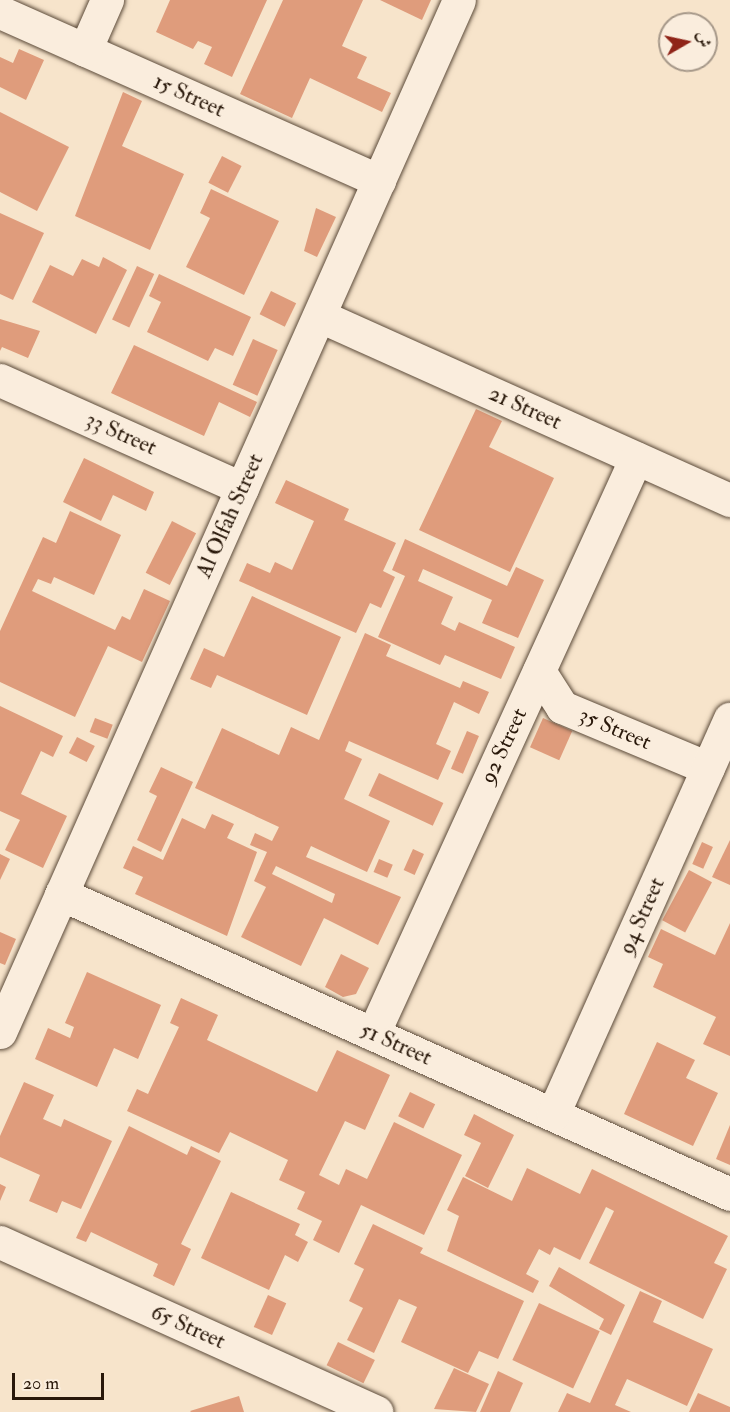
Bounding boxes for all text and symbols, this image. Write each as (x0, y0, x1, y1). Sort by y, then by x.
north arrow (658, 12, 718, 72)
text: ش (693, 30, 715, 49)
street label: 15 Street (149, 69, 229, 123)
street label: 21 Street (485, 380, 565, 436)
street label: 33 Street (82, 407, 160, 461)
street label: Al Olfah Street (191, 450, 269, 582)
street label: 35 Street (575, 702, 655, 756)
street label: 92 Street (475, 704, 533, 788)
street label: 94 Street (614, 874, 670, 958)
street label: 51 Street (356, 1017, 436, 1071)
street label: 65 Street (147, 1299, 229, 1355)
scale bar (15, 1361, 106, 1399)
text: 20 m (23, 1372, 59, 1395)

